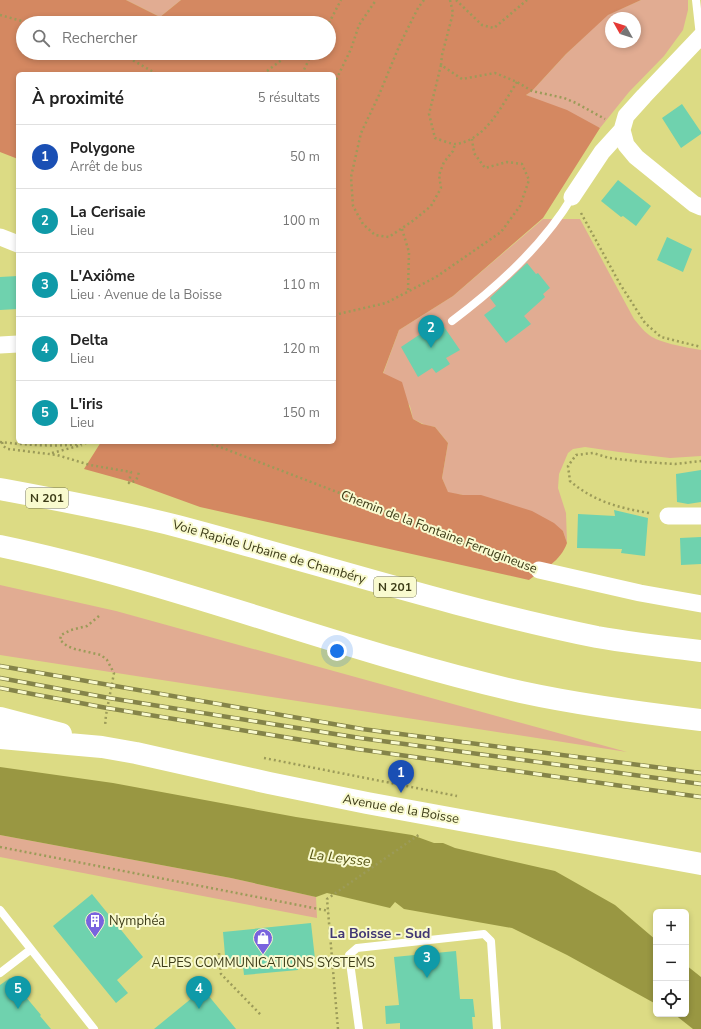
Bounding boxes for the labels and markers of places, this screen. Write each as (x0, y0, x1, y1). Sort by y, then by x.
pin: 2 (418, 315, 444, 348)
pin: 1 (388, 760, 414, 793)
building icon: Nymphéa (84, 910, 106, 938)
place label: Nymphéa (109, 912, 165, 930)
shop icon: ALPES COMMUNICATIONS SYSTEMS (252, 927, 274, 955)
pin: 3 (414, 945, 440, 978)
place label: ALPES COMMUNICATIONS SYSTEMS (151, 954, 375, 972)
pin: 5 (5, 976, 31, 1009)
pin: 4 (186, 976, 212, 1009)

